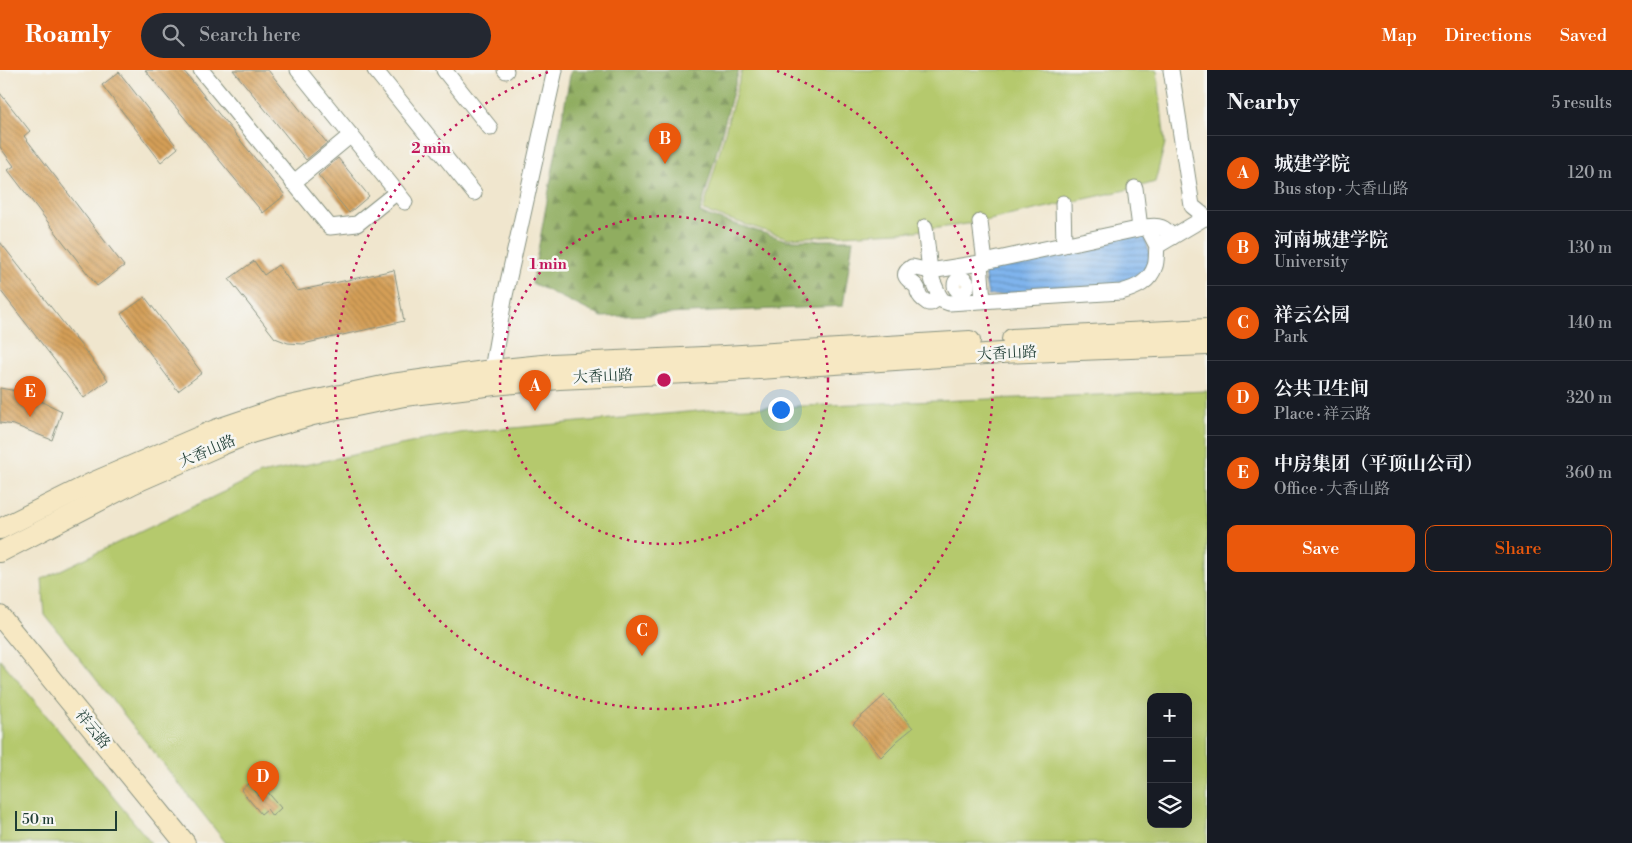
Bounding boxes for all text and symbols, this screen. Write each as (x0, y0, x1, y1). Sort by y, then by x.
search box (141, 13, 491, 58)
text: Roamly (25, 20, 111, 50)
icon: search (159, 21, 187, 49)
text: Search here (199, 23, 301, 47)
text: Map (1381, 24, 1417, 47)
text: Directions (1445, 24, 1532, 47)
text: Saved (1560, 24, 1607, 47)
text: Nearby (1227, 90, 1300, 116)
text: 5 results (1551, 93, 1612, 113)
pin: B (649, 123, 681, 164)
text: 2 min (411, 139, 451, 158)
text: 城建学院 (1274, 152, 1350, 176)
text: A (1237, 163, 1249, 183)
text: 120 m (1568, 163, 1612, 183)
text: Bus stop · 大香山路 (1274, 179, 1409, 199)
text: 河南城建学院 (1274, 228, 1388, 252)
text: B (1237, 238, 1249, 258)
text: 130 m (1568, 238, 1612, 258)
text: University (1274, 252, 1348, 272)
text: 1 min (529, 255, 567, 274)
text: 祥云公园 (1274, 303, 1350, 327)
text: C (1237, 313, 1249, 333)
text: 140 m (1568, 313, 1612, 333)
text: Park (1274, 327, 1307, 347)
street label: 大香山路 (977, 342, 1037, 365)
street label: 大香山路 (573, 365, 633, 388)
pin: A (519, 370, 551, 411)
centre of rings (655, 371, 673, 389)
pin: E (14, 376, 46, 417)
text: 公共卫生间 (1274, 377, 1369, 401)
text: D (1237, 388, 1249, 408)
text: 320 m (1566, 388, 1612, 408)
your location (768, 397, 794, 423)
text: Place · 祥云路 (1274, 404, 1371, 424)
street label: 大香山路 (176, 431, 239, 472)
text: 中房集团（平顶山公司） (1274, 452, 1483, 476)
text: E (1237, 463, 1249, 483)
text: 360 m (1566, 463, 1612, 483)
text: Office · 大香山路 (1274, 479, 1390, 499)
button: Save (1227, 525, 1415, 572)
button: Share (1425, 525, 1612, 572)
pin: C (626, 615, 658, 656)
map controls (1147, 693, 1192, 828)
button: + (1147, 693, 1192, 738)
street label: 祥云路 (71, 706, 114, 753)
button: − (1147, 738, 1192, 783)
pin: D (247, 761, 279, 802)
button: layers (1147, 783, 1192, 828)
scale bar (15, 808, 118, 831)
text: 50 m (22, 811, 54, 829)

